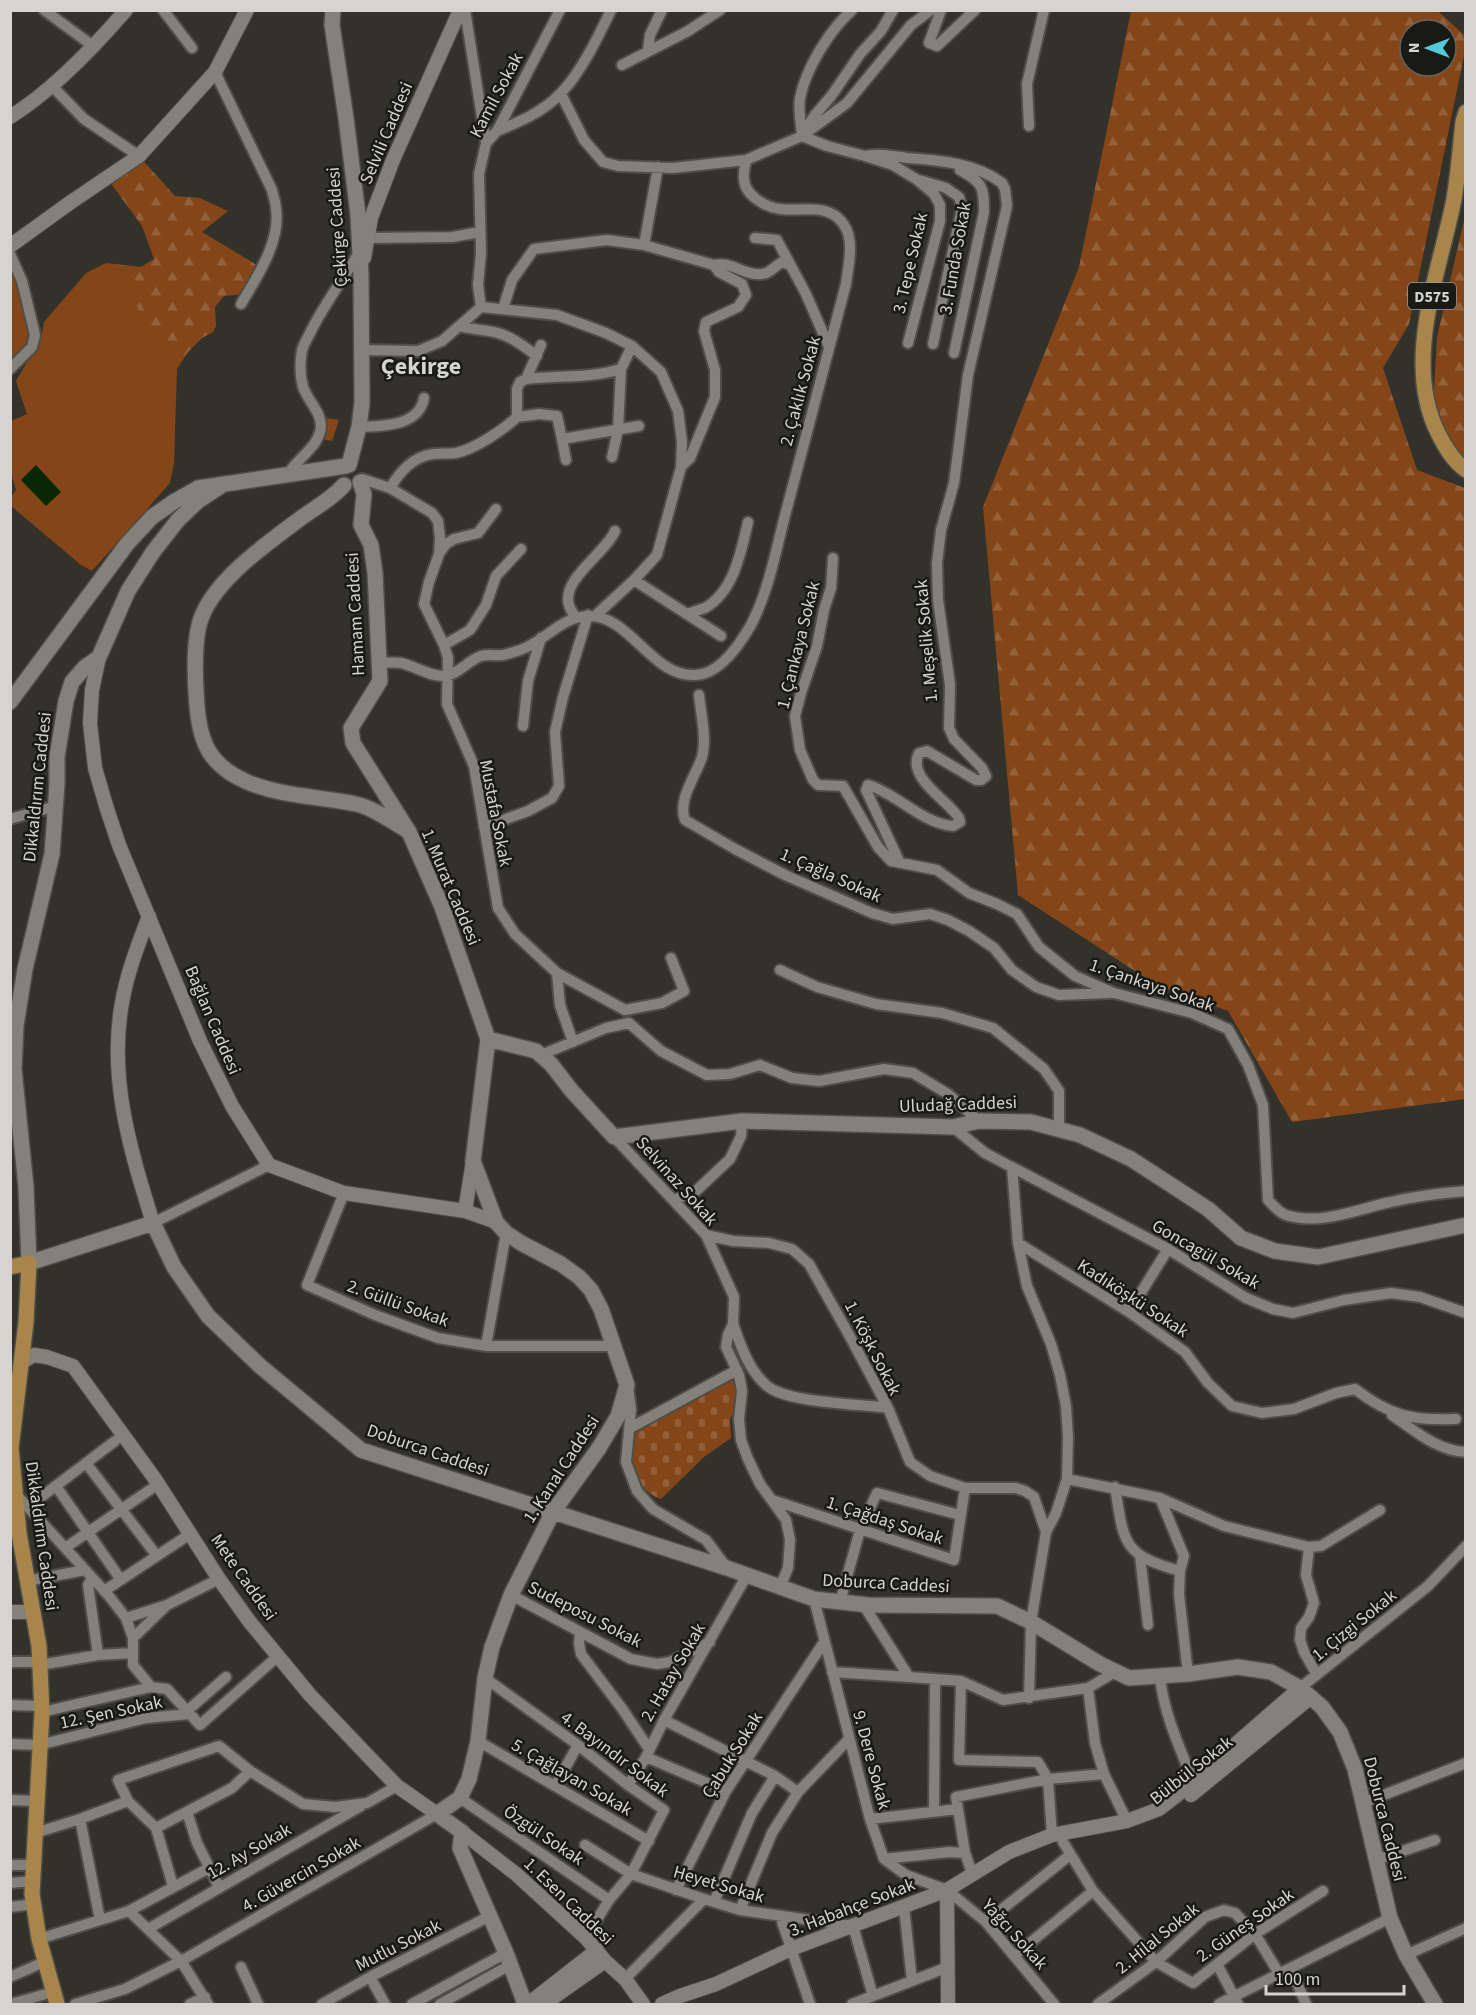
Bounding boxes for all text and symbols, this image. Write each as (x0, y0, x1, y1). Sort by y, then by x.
north arrow (1398, 18, 1458, 78)
text: N (1403, 43, 1425, 53)
street label: Kamil Sokak (464, 48, 529, 142)
street label: Selvili Caddesi (354, 78, 419, 188)
street label: Çekirge Caddesi (321, 166, 354, 288)
street label: 3. Funda Sokak (933, 200, 978, 316)
street label: 3. Tepe Sokak (887, 210, 934, 316)
road number: D575 (1408, 283, 1456, 309)
street label: 2. Çaklık Sokak (774, 333, 827, 449)
district label: Çekirge (381, 349, 461, 384)
street label: Hamam Caddesi (340, 552, 371, 676)
street label: 1. Meşelik Sokak (909, 578, 944, 703)
street label: 1. Çankaya Sokak (771, 579, 826, 712)
street label: Dikkaldırım Caddesi (17, 711, 58, 863)
street label: Mustafa Sokak (473, 757, 518, 869)
street label: 1. Murat Caddesi (415, 825, 486, 949)
street label: 1. Çağla Sokak (776, 842, 886, 909)
street label: 1. Çankaya Sokak (1086, 952, 1218, 1019)
street label: Bağlan Caddesi (178, 962, 247, 1079)
street label: Uludağ Caddesi (899, 1090, 1017, 1119)
street label: Selvinaz Sokak (630, 1131, 724, 1231)
street label: Goncagül Sokak (1147, 1213, 1264, 1296)
street label: Kadıköşkü Sokak (1072, 1253, 1193, 1344)
street label: 2. Güllü Sokak (343, 1273, 452, 1333)
street label: 1. Köşk Sokak (838, 1297, 907, 1400)
street label: 1. Kanal Caddesi (517, 1411, 606, 1528)
street label: Doburca Caddesi (363, 1418, 492, 1483)
street label: Dikkaldırım Caddesi (19, 1460, 64, 1612)
street label: 1. Çağdaş Sokak (823, 1490, 947, 1551)
street label: Mete Caddesi (205, 1529, 283, 1626)
street label: Doburca Caddesi (822, 1568, 950, 1599)
street label: Sudeposu Sokak (523, 1575, 646, 1654)
street label: 1. Çizgi Sokak (1307, 1583, 1402, 1667)
street label: 2. Hatay Sokak (635, 1618, 712, 1726)
street label: 12. Şen Sokak (58, 1689, 165, 1736)
street label: 4. Bayındır Sokak (555, 1705, 674, 1803)
street label: Çabuk Sokak (696, 1707, 769, 1803)
street label: 9. Dere Sokak (846, 1708, 897, 1813)
street label: Bülbül Sokak (1145, 1730, 1238, 1811)
street label: 5. Çağlayan Sokak (507, 1733, 637, 1822)
street label: Doburca Caddesi (1357, 1754, 1412, 1884)
street label: Özgül Sokak (498, 1799, 589, 1872)
street label: 12. Ay Sokak (202, 1817, 296, 1886)
street label: 4. Güvercin Sokak (237, 1830, 365, 1919)
street label: 1. Esen Caddesi (518, 1852, 619, 1951)
street label: Heyet Sokak (670, 1860, 767, 1909)
street label: 3. Habahçe Sokak (786, 1872, 919, 1943)
street label: 2. Güneş Sokak (1191, 1882, 1299, 1968)
street label: Yağcı Sokak (975, 1893, 1053, 1975)
street label: 2. Hilal Sokak (1110, 1897, 1205, 1980)
street label: Mutlu Sokak (351, 1913, 445, 1978)
scale bar (1266, 1958, 1404, 1996)
text: 100 m (1275, 1967, 1320, 1992)

